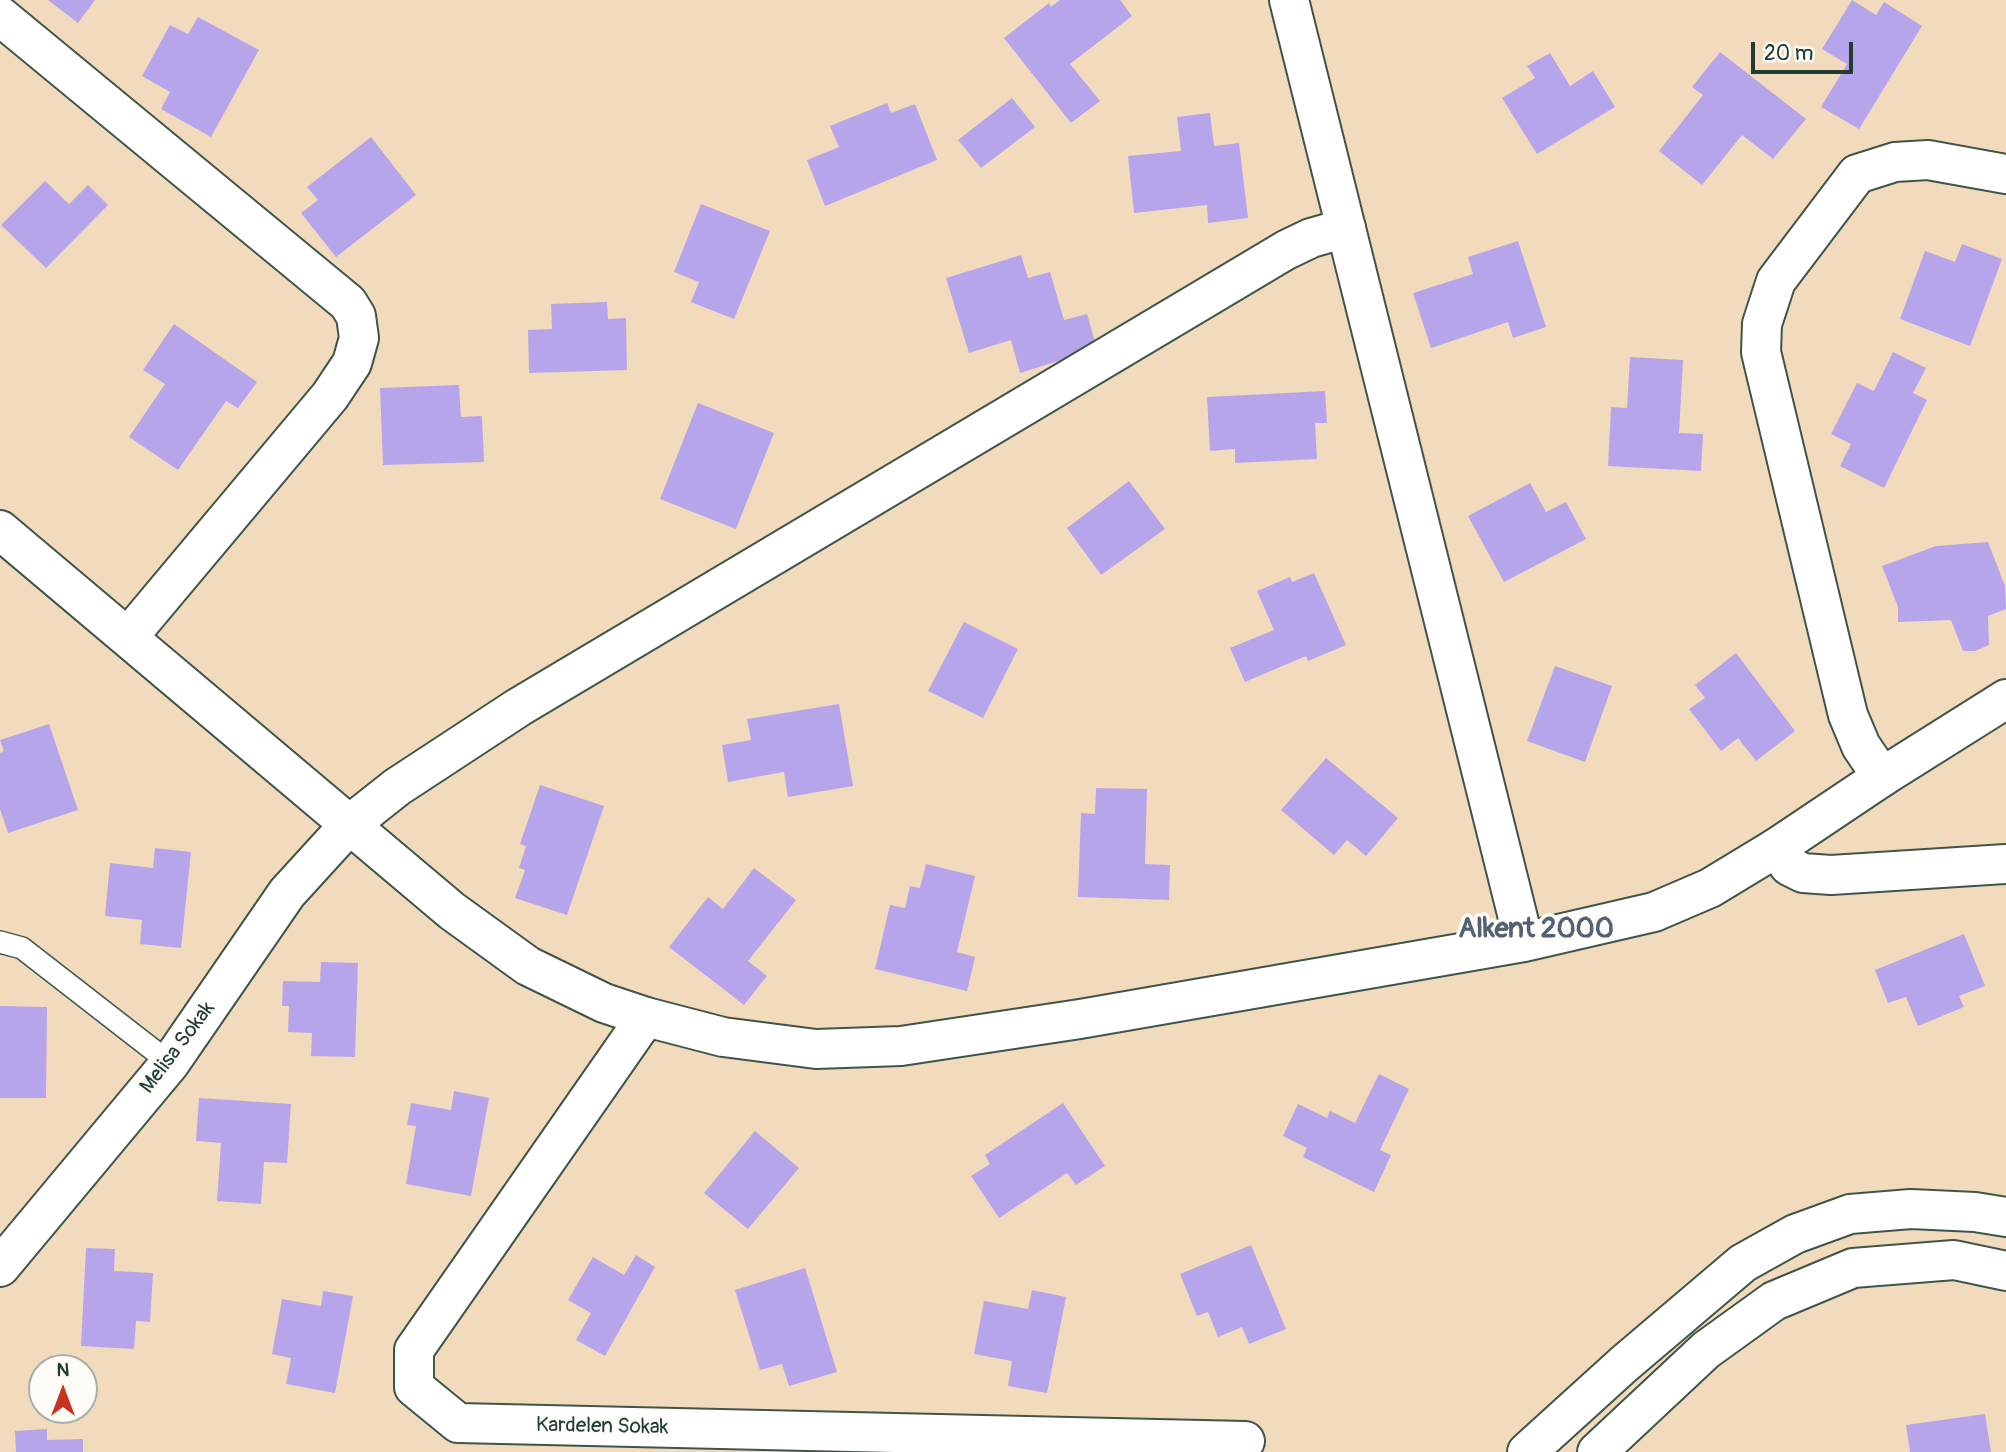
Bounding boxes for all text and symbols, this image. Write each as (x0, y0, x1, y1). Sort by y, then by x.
scale bar (1754, 28, 1856, 72)
text: 20 m (1764, 40, 1813, 67)
district label: Alkent 2000 (1458, 913, 1614, 947)
street label: Melisa Sokak (135, 997, 221, 1099)
north arrow (28, 1354, 98, 1424)
text: N (57, 1358, 69, 1382)
street label: Kardelen Sokak (536, 1413, 668, 1441)

